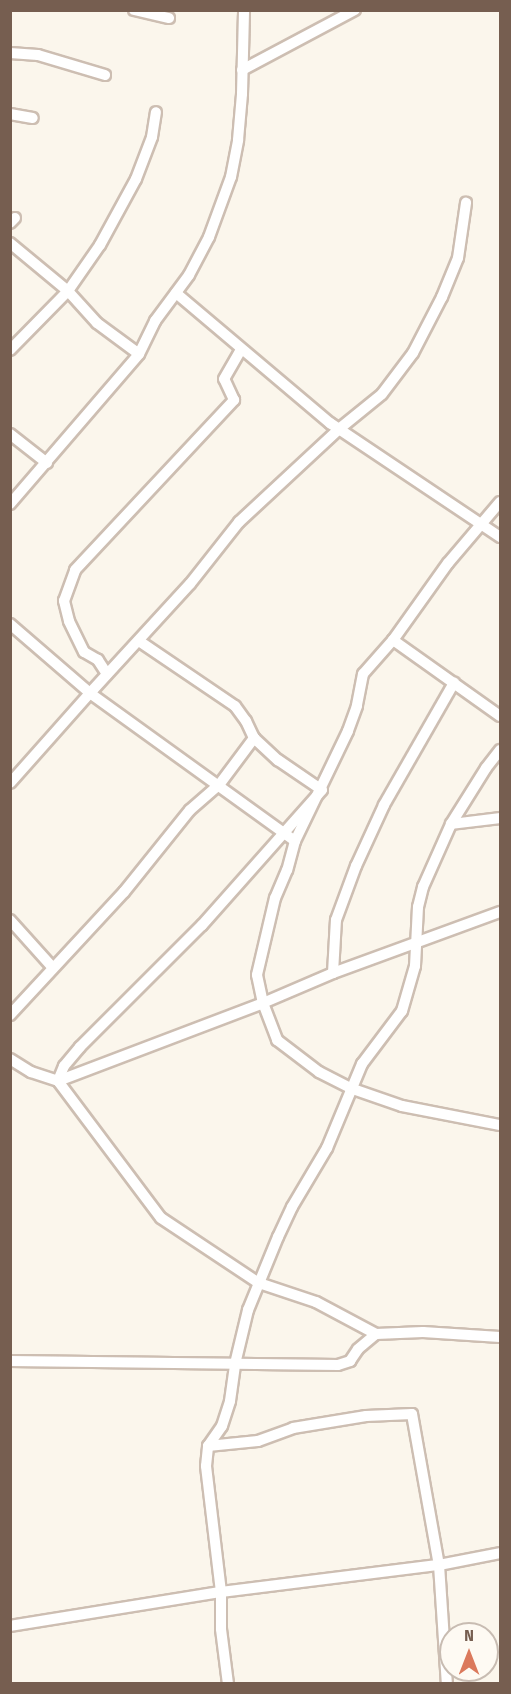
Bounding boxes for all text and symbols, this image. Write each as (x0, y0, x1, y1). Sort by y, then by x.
north arrow (439, 1622, 499, 1682)
text: N (464, 1626, 474, 1645)

